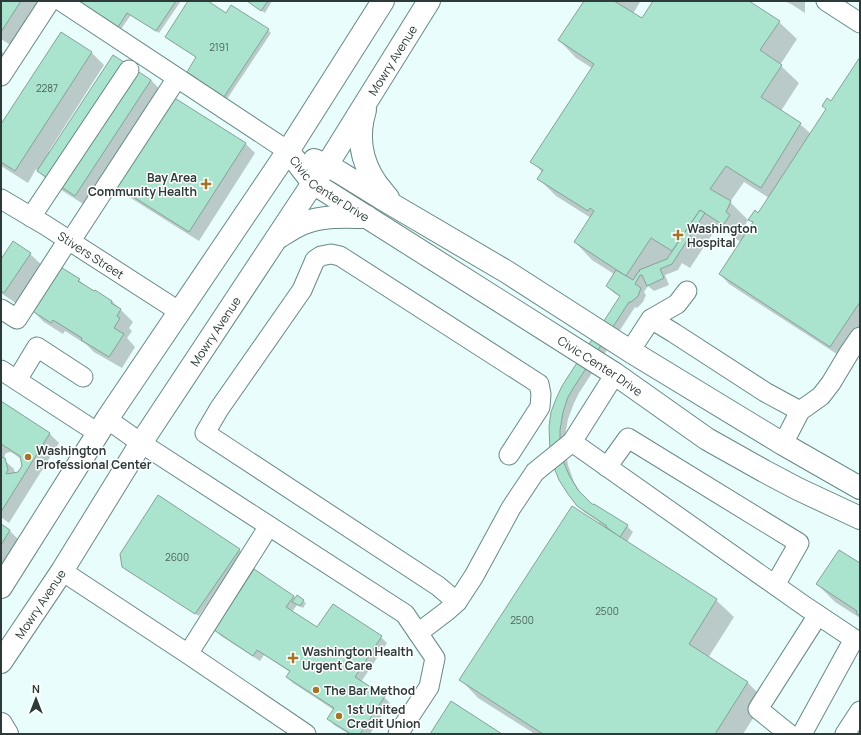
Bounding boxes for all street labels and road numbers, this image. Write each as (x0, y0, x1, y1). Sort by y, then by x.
street label: Mowry Avenue (364, 22, 421, 99)
street label: Civic Center Drive (286, 152, 373, 225)
street label: Stivers Street (55, 227, 128, 283)
street label: Mowry Avenue (186, 293, 244, 369)
street label: Civic Center Drive (555, 331, 646, 400)
street label: Mowry Avenue (11, 566, 69, 642)

